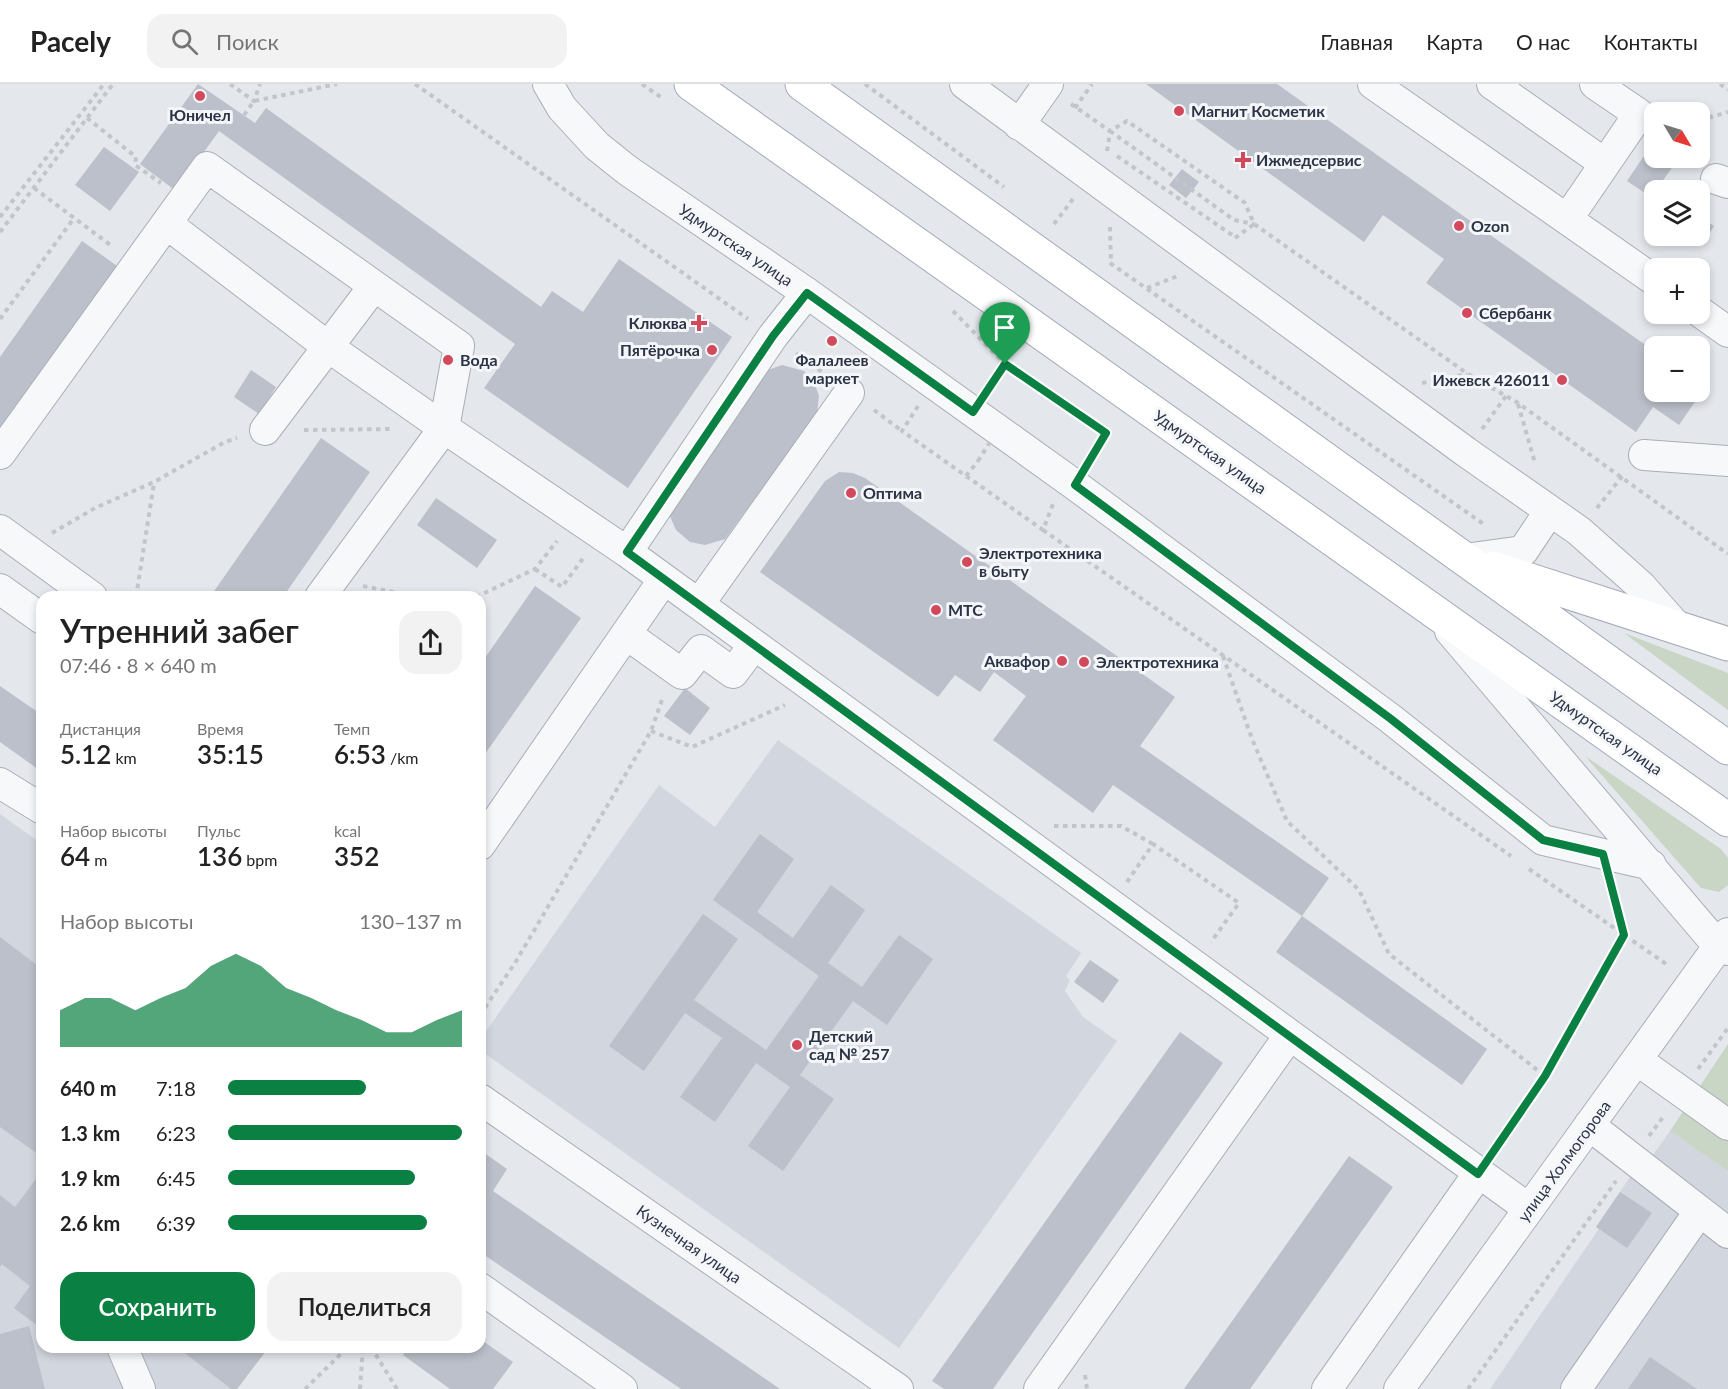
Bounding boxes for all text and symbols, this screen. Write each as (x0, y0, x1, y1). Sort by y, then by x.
search box (147, 14, 567, 68)
text: Pacely (30, 24, 111, 58)
icon: search (168, 25, 201, 58)
text: Поиск (216, 28, 279, 55)
text: Главная (1320, 29, 1393, 54)
text: Карта (1426, 29, 1483, 54)
text: О нас (1516, 29, 1570, 54)
text: Контакты (1603, 29, 1698, 54)
marker: Юничел (193, 89, 207, 103)
place label: Магнит Косметик (1191, 101, 1325, 120)
north arrow (1644, 102, 1710, 168)
map controls (1644, 102, 1710, 402)
marker: Магнит Косметик (1172, 104, 1186, 118)
place label: Юничел (169, 105, 231, 124)
place label: Ижмедсервис (1256, 150, 1362, 169)
marker: Ижмедсервис (1234, 151, 1252, 169)
button: layers (1644, 180, 1710, 246)
street label: Удмуртская улица (676, 199, 797, 290)
place label: Ozon (1471, 216, 1509, 235)
marker: Ozon (1452, 219, 1466, 233)
button: + (1644, 258, 1710, 324)
pin (979, 302, 1030, 364)
place label: Сбербанк (1479, 303, 1552, 322)
marker: Сбербанк (1460, 306, 1474, 320)
icon: arrive (988, 311, 1021, 344)
place label: Клюква (629, 313, 687, 332)
marker: Клюква (692, 316, 706, 330)
marker: Фалалеев маркет (825, 334, 839, 348)
button: − (1644, 336, 1710, 402)
place label: Пятёрочка (620, 340, 700, 359)
marker: Пятёрочка (705, 343, 719, 357)
place label: Вода (460, 350, 498, 369)
place label: Фалалеев маркет (795, 350, 869, 387)
marker: Вода (441, 353, 455, 367)
place label: Ижевск 426011 (1432, 370, 1550, 389)
marker: Ижевск 426011 (1555, 373, 1569, 387)
street label: Удмуртская улица (1150, 406, 1270, 498)
place label: Оптима (863, 483, 922, 502)
marker: Оптима (844, 486, 858, 500)
place label: Электротехника в быту (979, 543, 1102, 580)
marker: Электротехника в быту (960, 555, 974, 569)
place label: МТС (948, 600, 983, 619)
marker: МТС (929, 603, 943, 617)
text: Утренний забег (60, 610, 299, 650)
button: share (399, 611, 462, 674)
place label: Аквафор (983, 651, 1050, 670)
place label: Электротехника (1096, 652, 1219, 671)
text: 07:46 · 8 × 640 m (60, 653, 217, 677)
marker: Аквафор (1055, 654, 1069, 668)
marker: Электротехника (1077, 655, 1091, 669)
street label: Удмуртская улица (1546, 687, 1666, 779)
text: Дистанция (60, 719, 141, 738)
text: Время (197, 719, 244, 738)
text: Темп (334, 719, 370, 738)
text: 5.12 (60, 738, 111, 770)
text: 35:15 (197, 738, 264, 770)
text: 6:53 (334, 738, 386, 770)
text: km (111, 748, 137, 767)
text: /km (386, 748, 418, 767)
text: Набор высоты (60, 821, 167, 840)
text: Пульс (197, 821, 241, 840)
text: kcal (334, 821, 361, 840)
text: 64 (60, 840, 90, 872)
text: 136 (197, 840, 242, 872)
text: 352 (334, 840, 379, 872)
text: m (90, 850, 107, 869)
text: bpm (242, 850, 277, 869)
text: Набор высоты (60, 909, 193, 933)
text: 130–137 m (359, 909, 462, 933)
place label: Детский сад № 257 (809, 1026, 889, 1063)
marker: Детский сад № 257 (790, 1038, 804, 1052)
text: 640 m (60, 1076, 116, 1100)
text: 7:18 (156, 1076, 196, 1100)
street label: улица Холмогорова (1513, 1096, 1614, 1225)
text: 1.3 km (60, 1121, 120, 1145)
text: 6:23 (156, 1121, 196, 1145)
text: 1.9 km (60, 1166, 120, 1190)
text: 6:45 (156, 1166, 196, 1190)
street label: Кузнечная улица (633, 1200, 745, 1287)
text: 2.6 km (60, 1211, 120, 1235)
text: 6:39 (156, 1211, 196, 1235)
button: Сохранить (60, 1272, 255, 1341)
button: Поделиться (267, 1272, 462, 1341)

